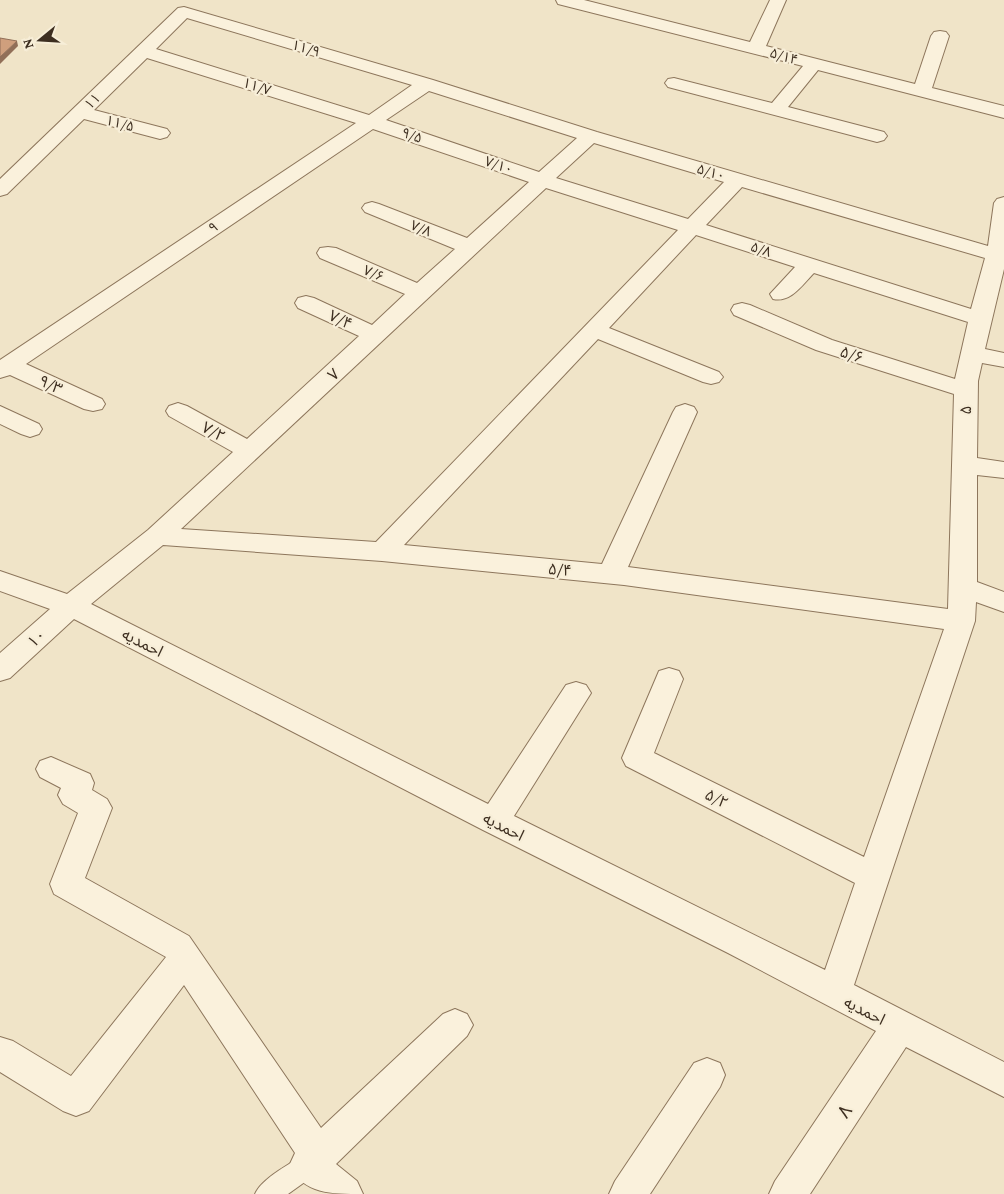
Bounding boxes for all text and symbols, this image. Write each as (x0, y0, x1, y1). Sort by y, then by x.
north arrow (15, 15, 65, 65)
street label: ۱۱/۹ (290, 36, 322, 60)
text: N (18, 37, 37, 51)
street label: ۵/۱۴ (768, 44, 800, 68)
street label: ۱۱/۷ (241, 74, 273, 98)
street label: ۱۱ (81, 90, 103, 112)
street label: ۱۱/۵ (104, 112, 136, 134)
street label: ۹/۵ (399, 124, 425, 146)
street label: ۷/۱۰ (483, 153, 515, 177)
street label: ۵/۱۰ (695, 160, 727, 184)
street label: ۷/۸ (408, 217, 434, 239)
street label: ۹ (205, 218, 221, 236)
street label: ۵/۸ (749, 238, 773, 260)
street label: ۷/۶ (361, 262, 387, 284)
street label: ۷/۴ (326, 307, 355, 332)
street label: ۵/۶ (838, 343, 866, 366)
street label: ۷ (324, 365, 342, 384)
street label: ۹/۳ (36, 372, 65, 397)
street label: ۵ (957, 405, 974, 415)
street label: ۷/۲ (199, 418, 228, 445)
street label: ۵/۴ (547, 560, 573, 579)
street label: احمدیه (119, 625, 166, 660)
street label: ۱۰ (24, 626, 49, 651)
street label: ۵/۲ (702, 785, 731, 811)
street label: احمدیه (480, 809, 527, 844)
street label: احمدیه (841, 993, 888, 1028)
street label: ۸ (833, 1101, 856, 1122)

